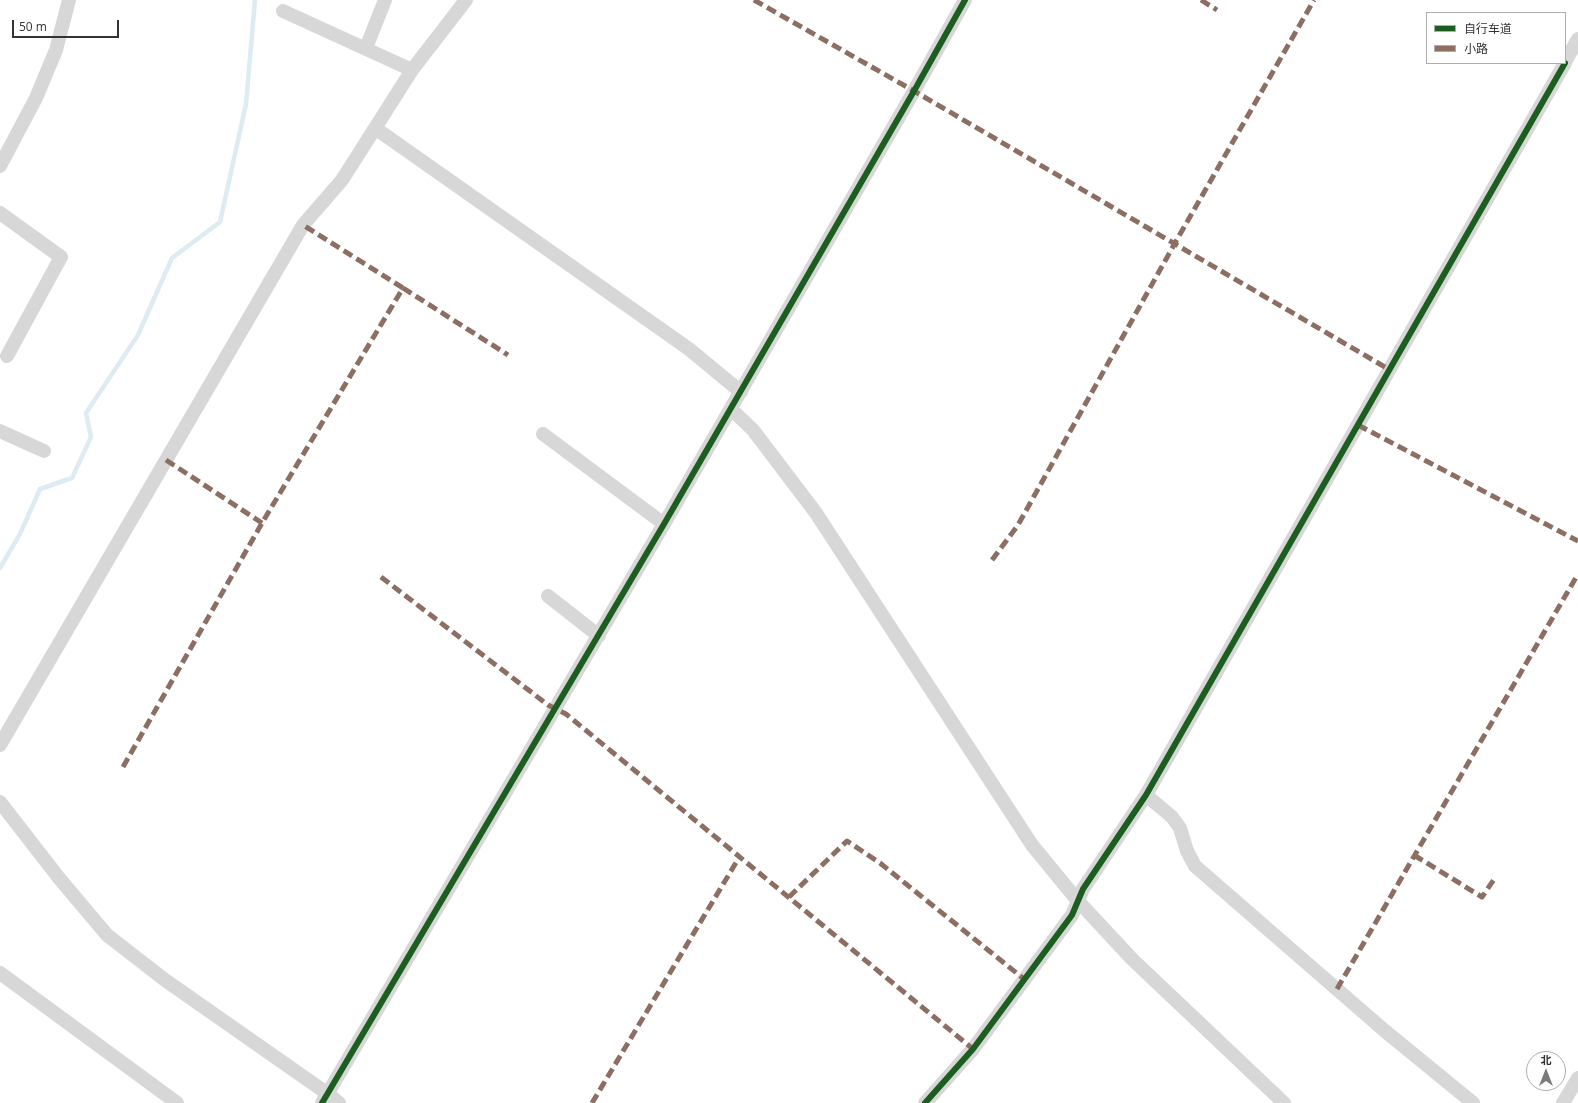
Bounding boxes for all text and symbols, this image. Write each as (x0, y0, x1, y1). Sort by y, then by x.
scale bar (14, 12, 121, 38)
legend (1426, 12, 1566, 64)
text: 50 m (19, 18, 47, 35)
text: 自行车道 (1464, 20, 1512, 37)
text: 小路 (1464, 40, 1488, 57)
north arrow (1526, 1051, 1566, 1091)
text: 北 (1541, 1052, 1552, 1067)

